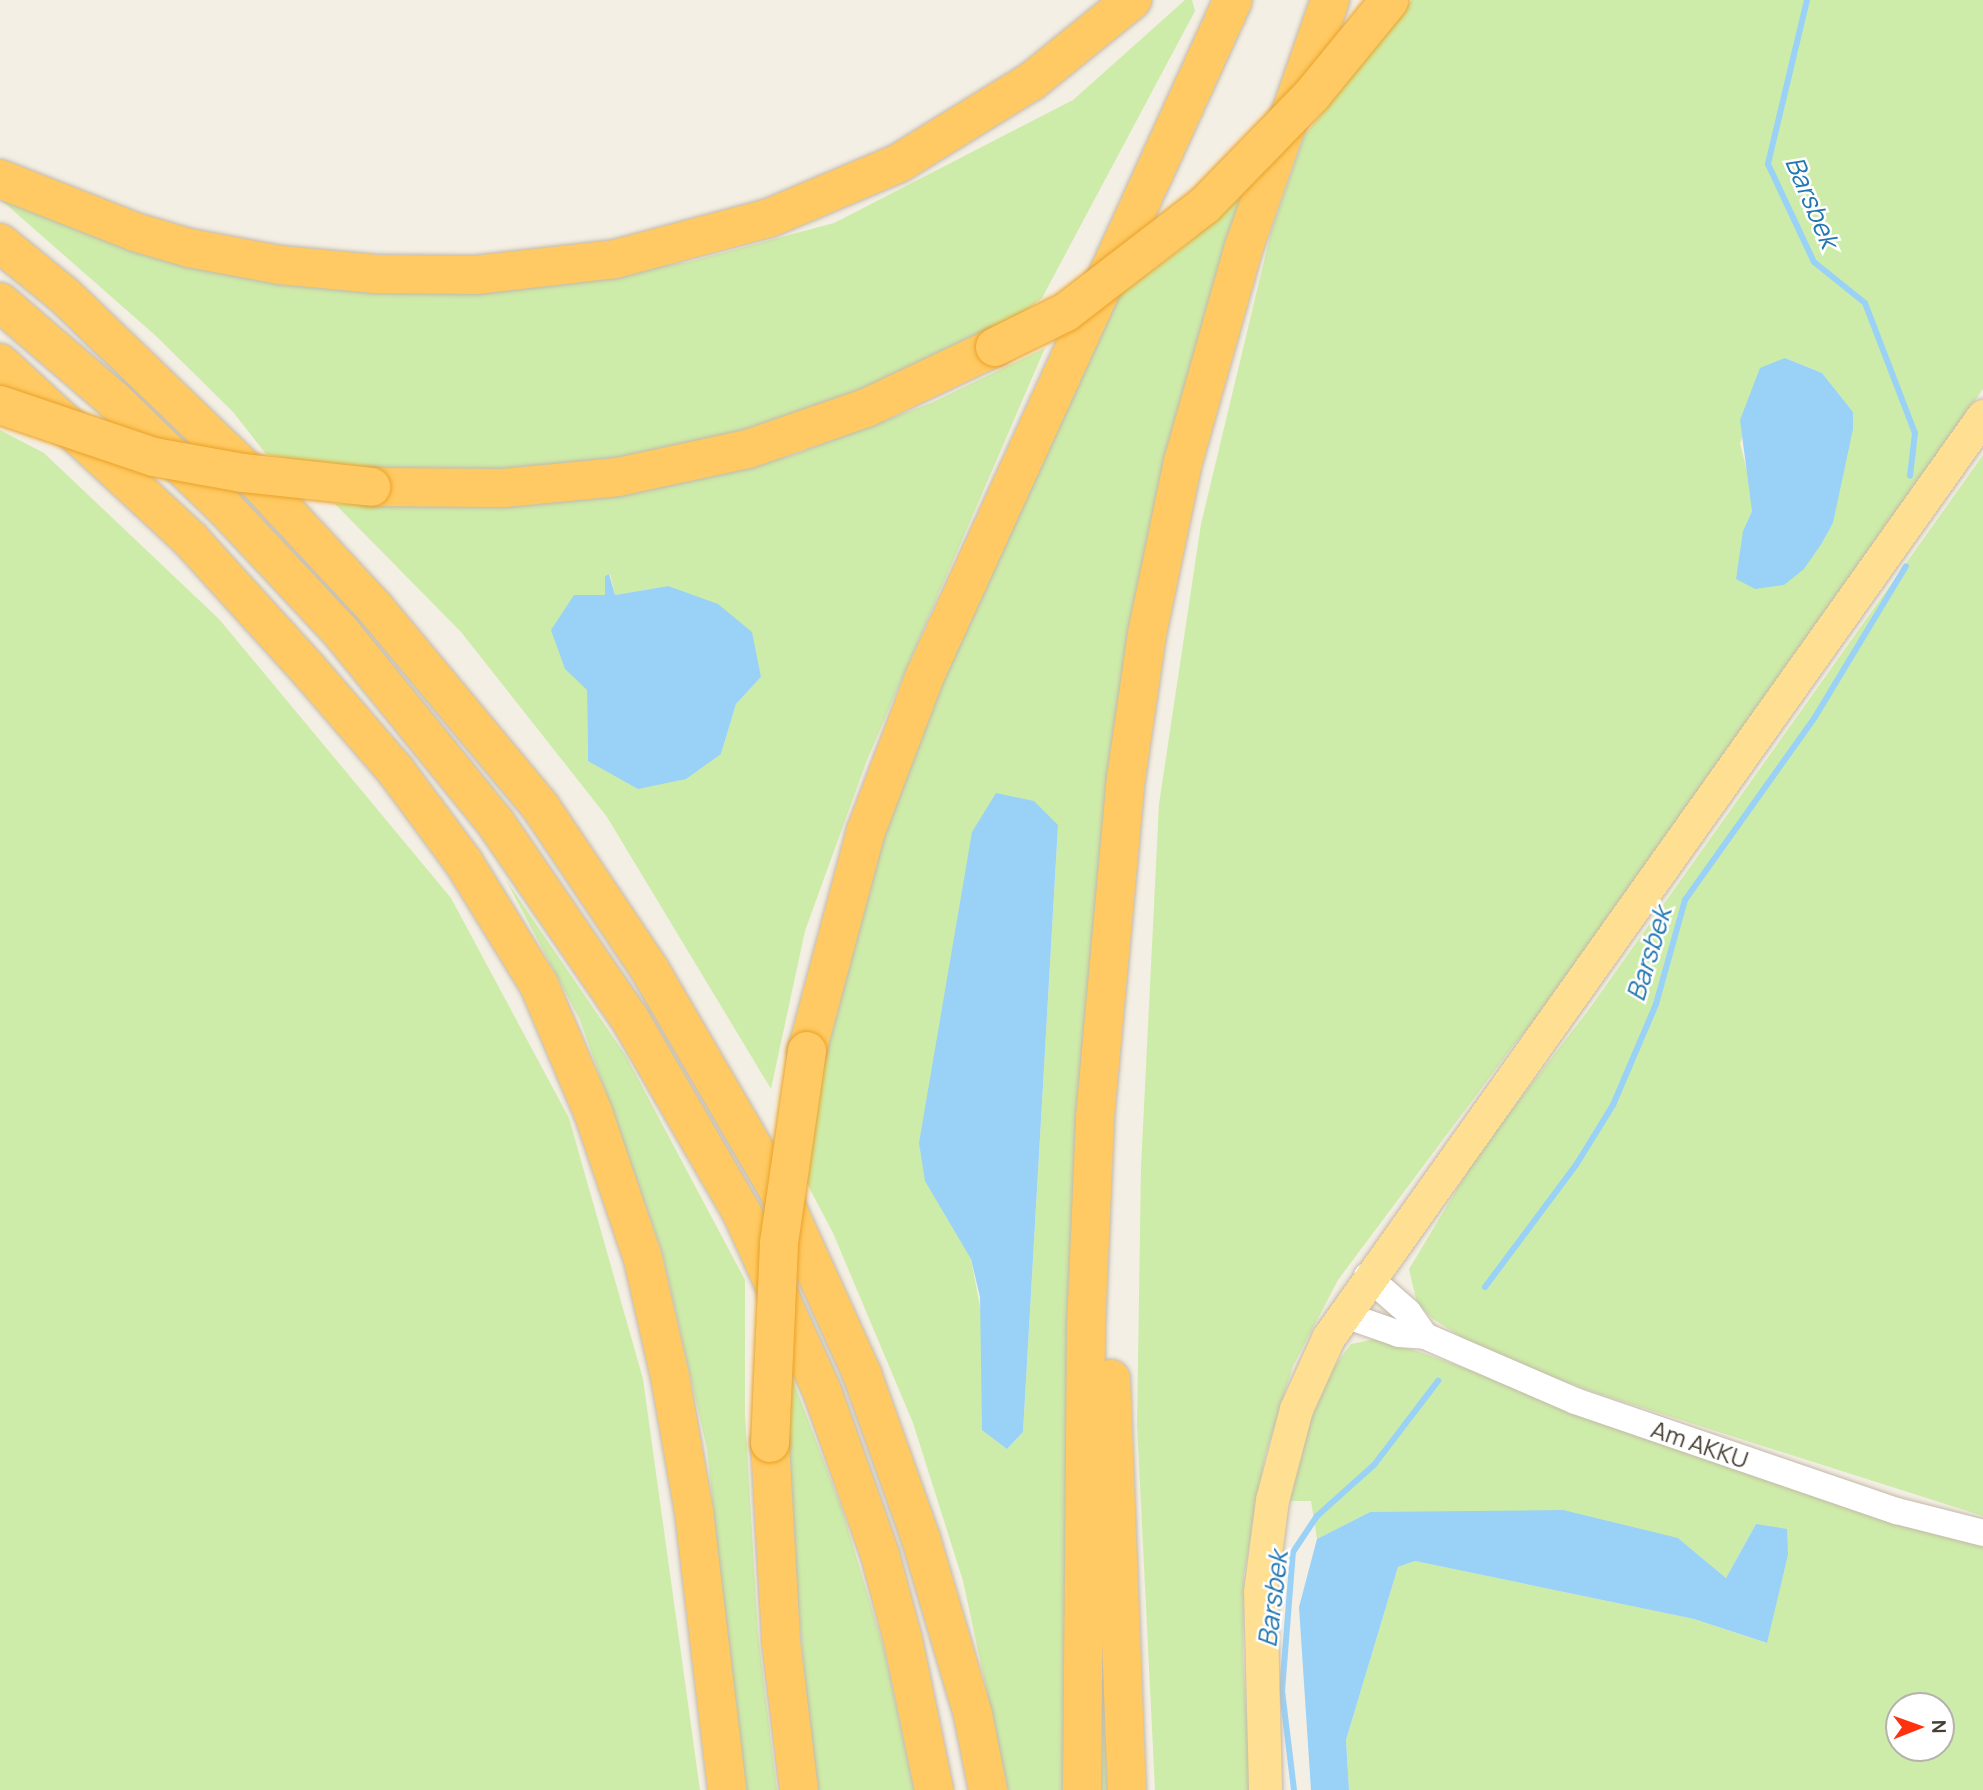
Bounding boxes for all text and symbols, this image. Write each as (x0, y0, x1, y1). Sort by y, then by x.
water label: Barsbek (1779, 152, 1845, 252)
water label: Barsbek (1620, 903, 1678, 1005)
street label: Am AKKU (1648, 1414, 1752, 1474)
water label: Barsbek (1252, 1549, 1294, 1649)
north arrow (1885, 1692, 1955, 1762)
text: N (1926, 1720, 1952, 1734)

